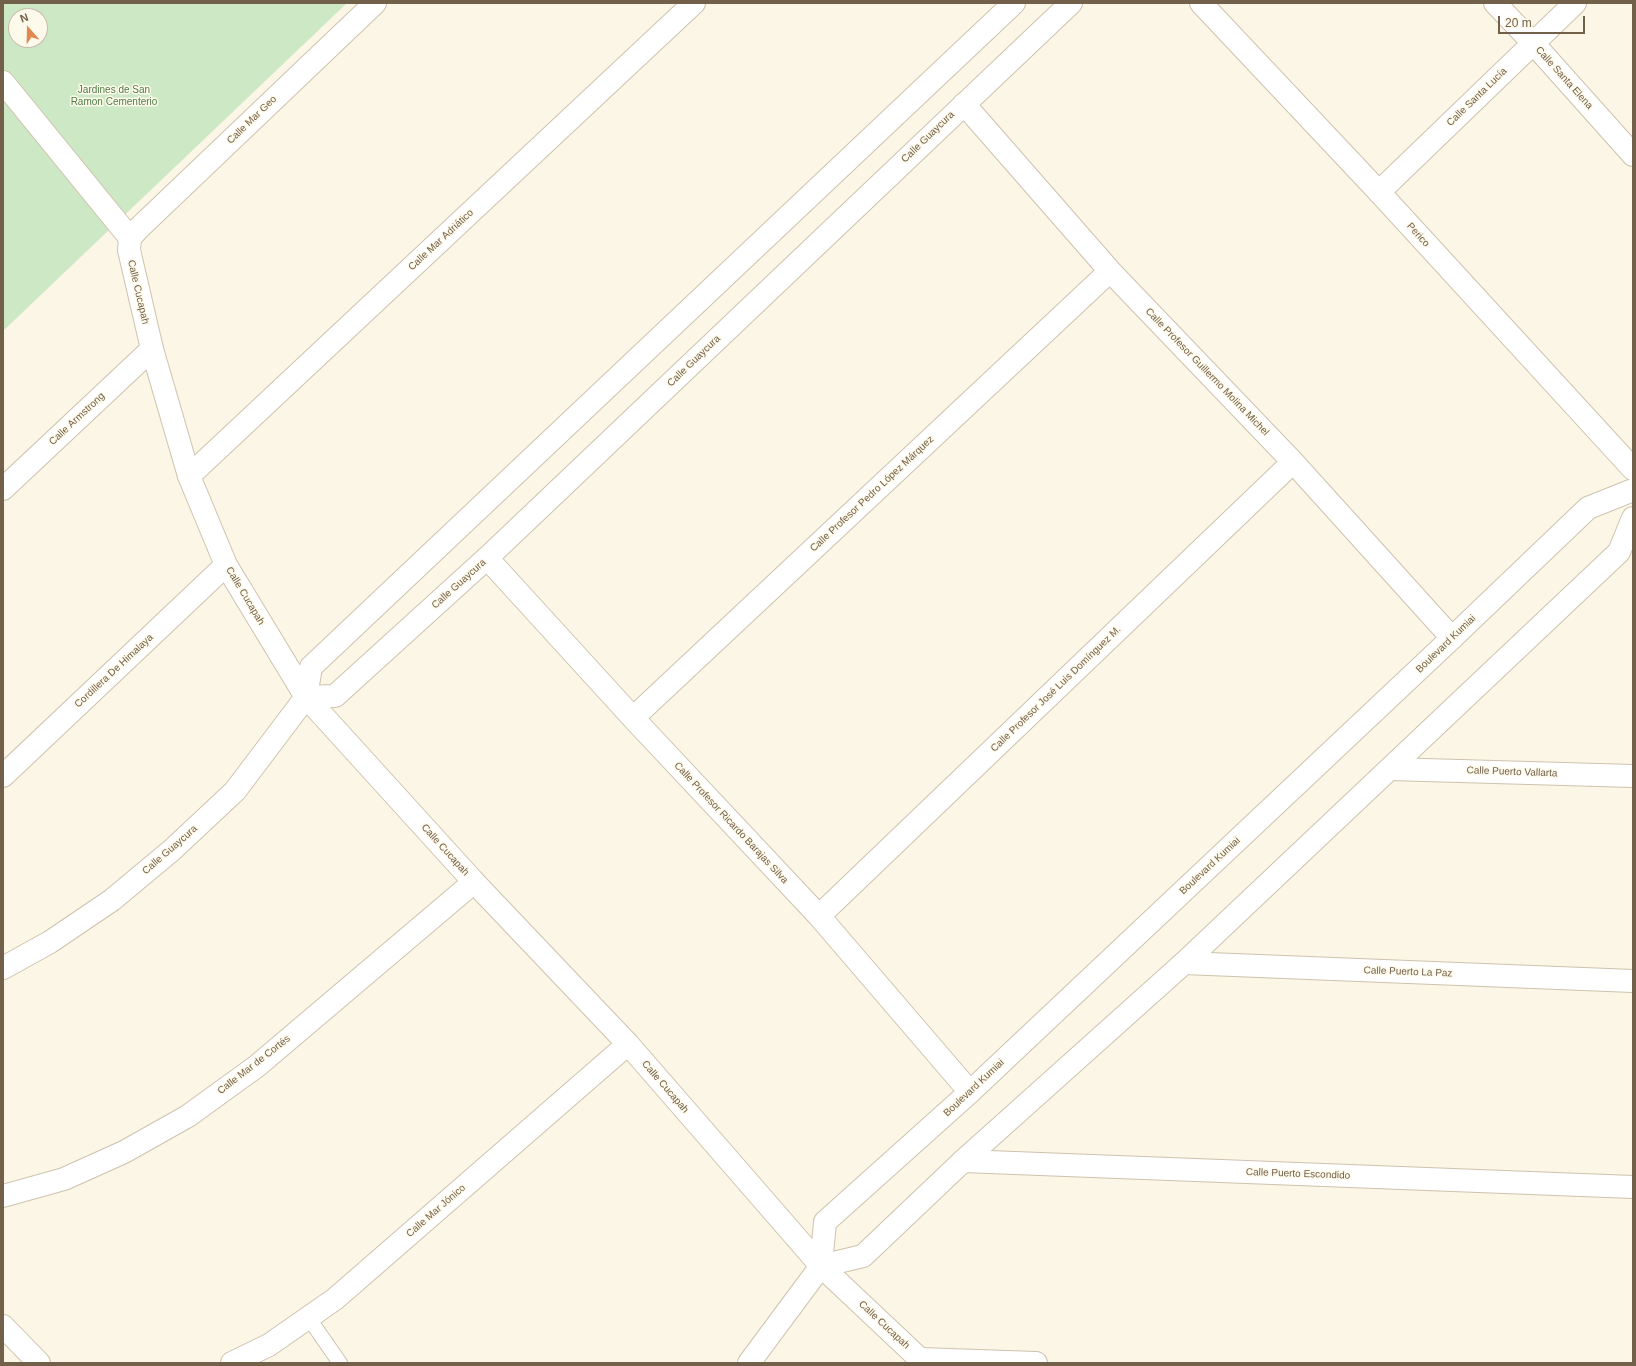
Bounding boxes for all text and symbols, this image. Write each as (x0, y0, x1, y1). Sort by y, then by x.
north arrow (8, 8, 48, 48)
scale bar (1500, 8, 1587, 34)
text: N (18, 11, 30, 25)
text: 20 m (1505, 16, 1532, 30)
street label: Calle Santa Elena (1533, 44, 1595, 112)
street label: Calle Santa Lucía (1444, 65, 1510, 129)
park label: Jardines de San Ramon Cementerio (71, 84, 157, 108)
street label: Calle Mar Geo (225, 93, 279, 147)
street label: Calle Guaycura (899, 109, 957, 165)
street label: Calle Mar Adriático (406, 207, 476, 273)
street label: Perico (1404, 220, 1432, 250)
street label: Calle Cucapah (125, 259, 151, 325)
street label: Calle Profesor Guillermo Molina Michel (1143, 306, 1271, 438)
street label: Calle Guaycura (665, 333, 723, 389)
street label: Calle Armstrong (47, 390, 107, 448)
street label: Calle Profesor Pedro López Márquez (808, 434, 936, 554)
street label: Calle Guaycura (429, 556, 489, 612)
street label: Calle Cucapah (223, 565, 267, 627)
street label: Boulevard Kumiai (1414, 612, 1478, 676)
street label: Calle Profesor José Luis Domínguez M. (988, 623, 1124, 755)
street label: Cordillera De Himalaya (72, 632, 156, 710)
street label: Calle Profesor Ricardo Barajas Silva (671, 760, 791, 886)
street label: Calle Puerto Vallarta (1466, 764, 1558, 780)
street label: Calle Cucapah (419, 822, 471, 878)
street label: Calle Guaycura (140, 823, 200, 877)
street label: Boulevard Kumiai (1177, 835, 1243, 897)
street label: Calle Puerto La Paz (1363, 964, 1453, 980)
street label: Calle Mar de Cortés (215, 1033, 293, 1097)
street label: Boulevard Kumiai (941, 1057, 1007, 1119)
street label: Calle Cucapah (639, 1058, 691, 1116)
street label: Calle Puerto Escondido (1246, 1166, 1350, 1182)
street label: Calle Mar Jónico (404, 1182, 468, 1240)
street label: Calle Cucapah (856, 1298, 912, 1352)

